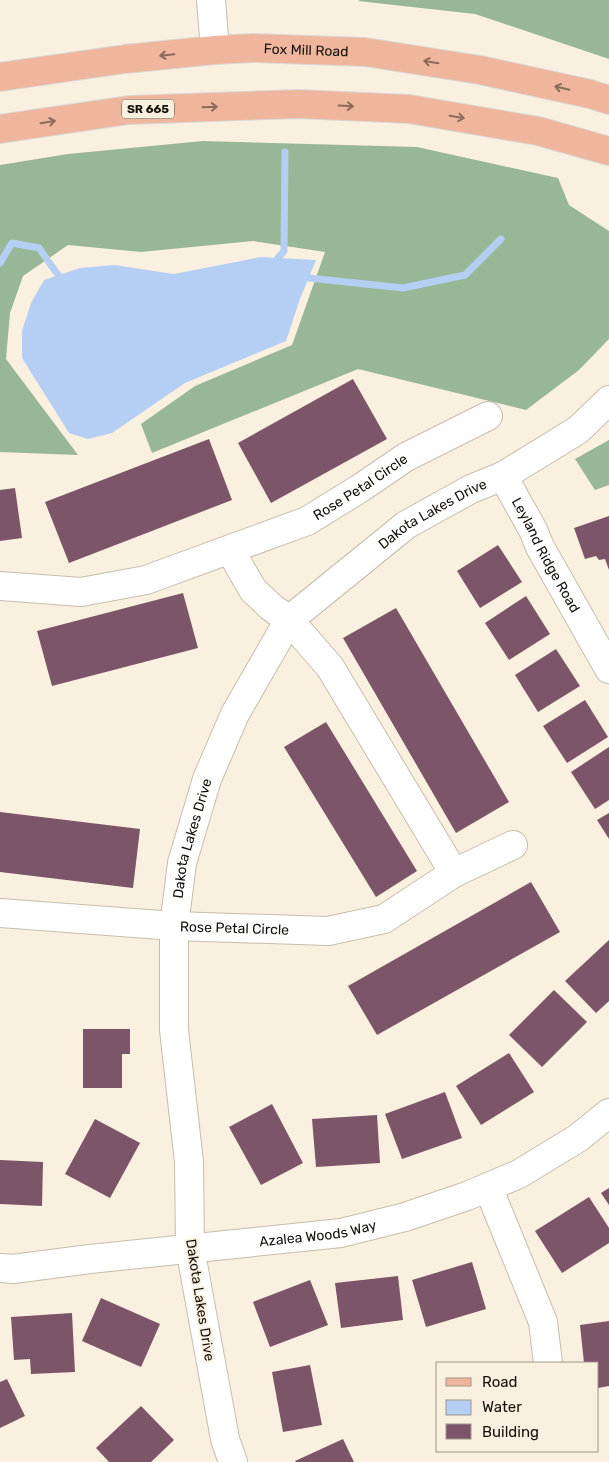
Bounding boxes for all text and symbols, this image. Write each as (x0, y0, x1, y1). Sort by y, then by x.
street label: Fox Mill Road (263, 40, 349, 60)
one-way arrow (159, 50, 175, 60)
one-way arrow (424, 57, 440, 67)
one-way arrow (554, 83, 570, 92)
road number: SR 665 (122, 100, 174, 118)
one-way arrow (338, 101, 354, 110)
one-way arrow (201, 102, 217, 111)
one-way arrow (449, 113, 465, 123)
one-way arrow (40, 117, 56, 127)
street label: Rose Petal Circle (310, 450, 411, 524)
street label: Dakota Lakes Drive (375, 475, 489, 553)
street label: Leyland Ridge Road (508, 495, 584, 616)
street label: Dakota Lakes Drive (169, 776, 215, 899)
street label: Rose Petal Circle (180, 918, 289, 938)
street label: Azalea Woods Way (258, 1216, 378, 1250)
street label: Dakota Lakes Drive (182, 1238, 218, 1362)
legend (436, 1362, 599, 1452)
text: Road (482, 1373, 518, 1391)
text: Water (482, 1398, 522, 1416)
text: Building (482, 1423, 539, 1441)

